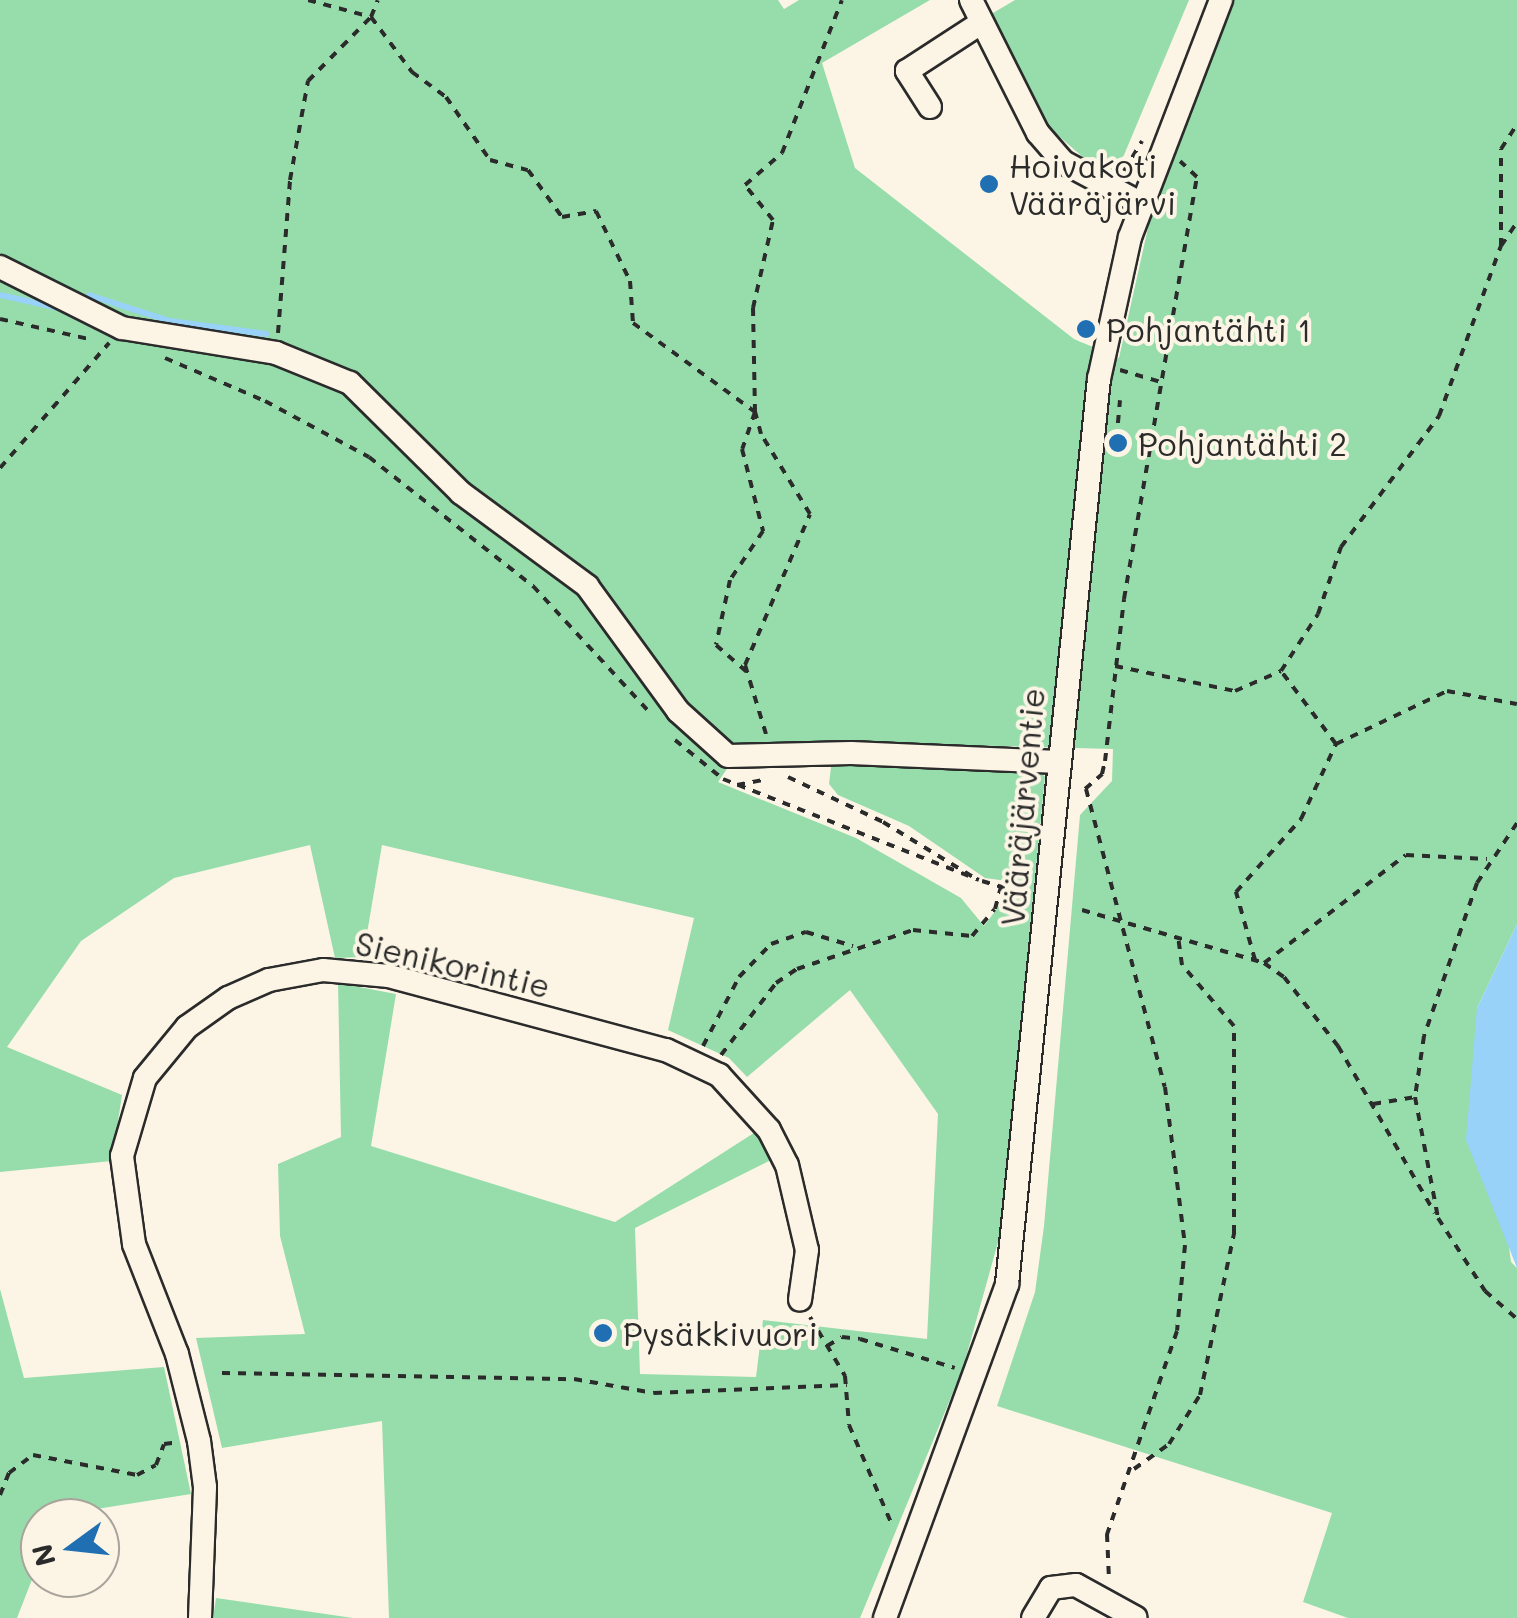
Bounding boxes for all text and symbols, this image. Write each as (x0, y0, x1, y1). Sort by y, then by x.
place label: Hoivakoti Vääräjärvi (1009, 147, 1176, 222)
marker: Hoivakoti Vääräjärvi (978, 173, 1000, 195)
place label: Pohjantähti 1 (1106, 310, 1311, 348)
marker: Pohjantähti 1 (1075, 318, 1097, 340)
place label: Pohjantähti 2 (1138, 424, 1347, 462)
marker: Pohjantähti 2 (1107, 432, 1129, 454)
street label: Vääräjärventie (992, 686, 1052, 928)
street label: Sienikorintie (352, 923, 554, 1005)
place label: Pysäkkivuori (623, 1314, 818, 1352)
marker: Pysäkkivuori (592, 1322, 614, 1344)
north arrow (20, 1498, 120, 1598)
text: N (23, 1540, 63, 1570)

